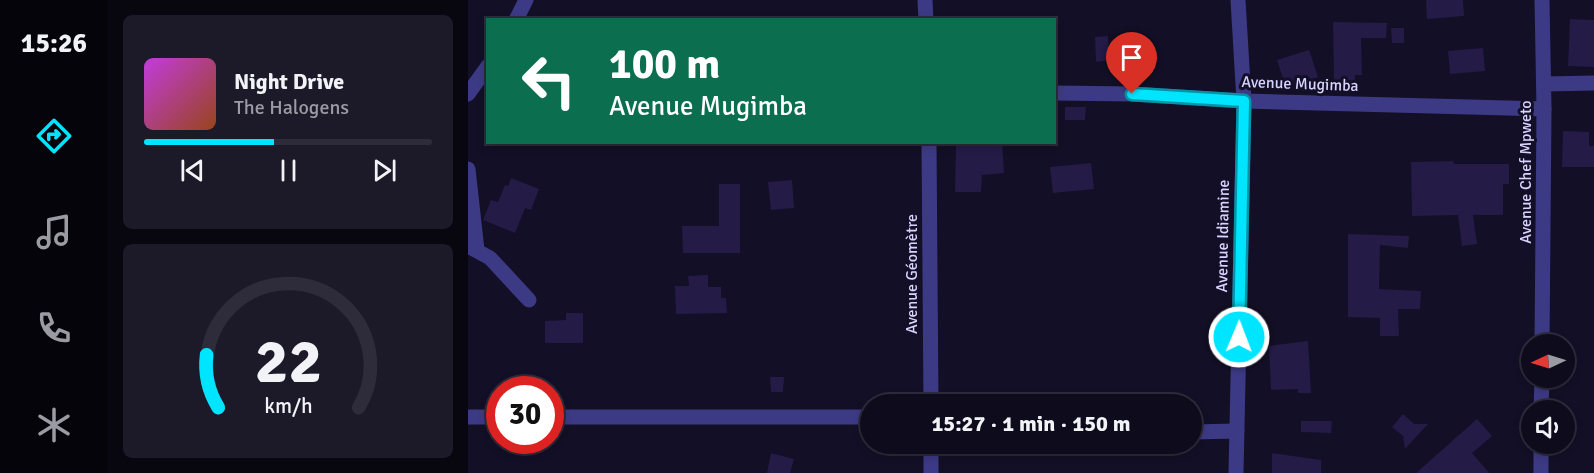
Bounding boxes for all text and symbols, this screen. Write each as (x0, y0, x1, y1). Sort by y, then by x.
text: 15:26 (21, 27, 87, 60)
pin (1106, 32, 1157, 94)
text: 100 m (609, 39, 720, 90)
icon: arrive (1115, 41, 1148, 74)
icon: left (510, 42, 588, 120)
text: Night Drive (234, 68, 344, 95)
street label: Avenue Mugimba (1241, 72, 1359, 96)
text: Avenue Mugimba (609, 90, 807, 123)
text: The Halogens (234, 95, 349, 120)
street label: Avenue Chef Mpweto (1516, 100, 1536, 244)
icon: directions (33, 115, 75, 157)
icon: previous (176, 154, 209, 187)
icon: pause (272, 154, 305, 187)
icon: next (368, 154, 401, 187)
street label: Avenue Idiamine (1212, 179, 1234, 293)
icon: music (33, 211, 75, 253)
street label: Avenue Géomètre (902, 214, 922, 334)
position arrow (1207, 305, 1271, 369)
icon: phone (33, 307, 75, 349)
text: 22 (254, 323, 322, 400)
north arrow (1521, 334, 1575, 388)
map controls (1521, 334, 1575, 454)
speed limit sign: 30 (486, 376, 564, 454)
text: km/h (264, 393, 312, 419)
button: sound (1521, 400, 1575, 454)
icon: climate (33, 404, 75, 446)
text: 15:27 · 1 min · 150 m (931, 410, 1131, 437)

